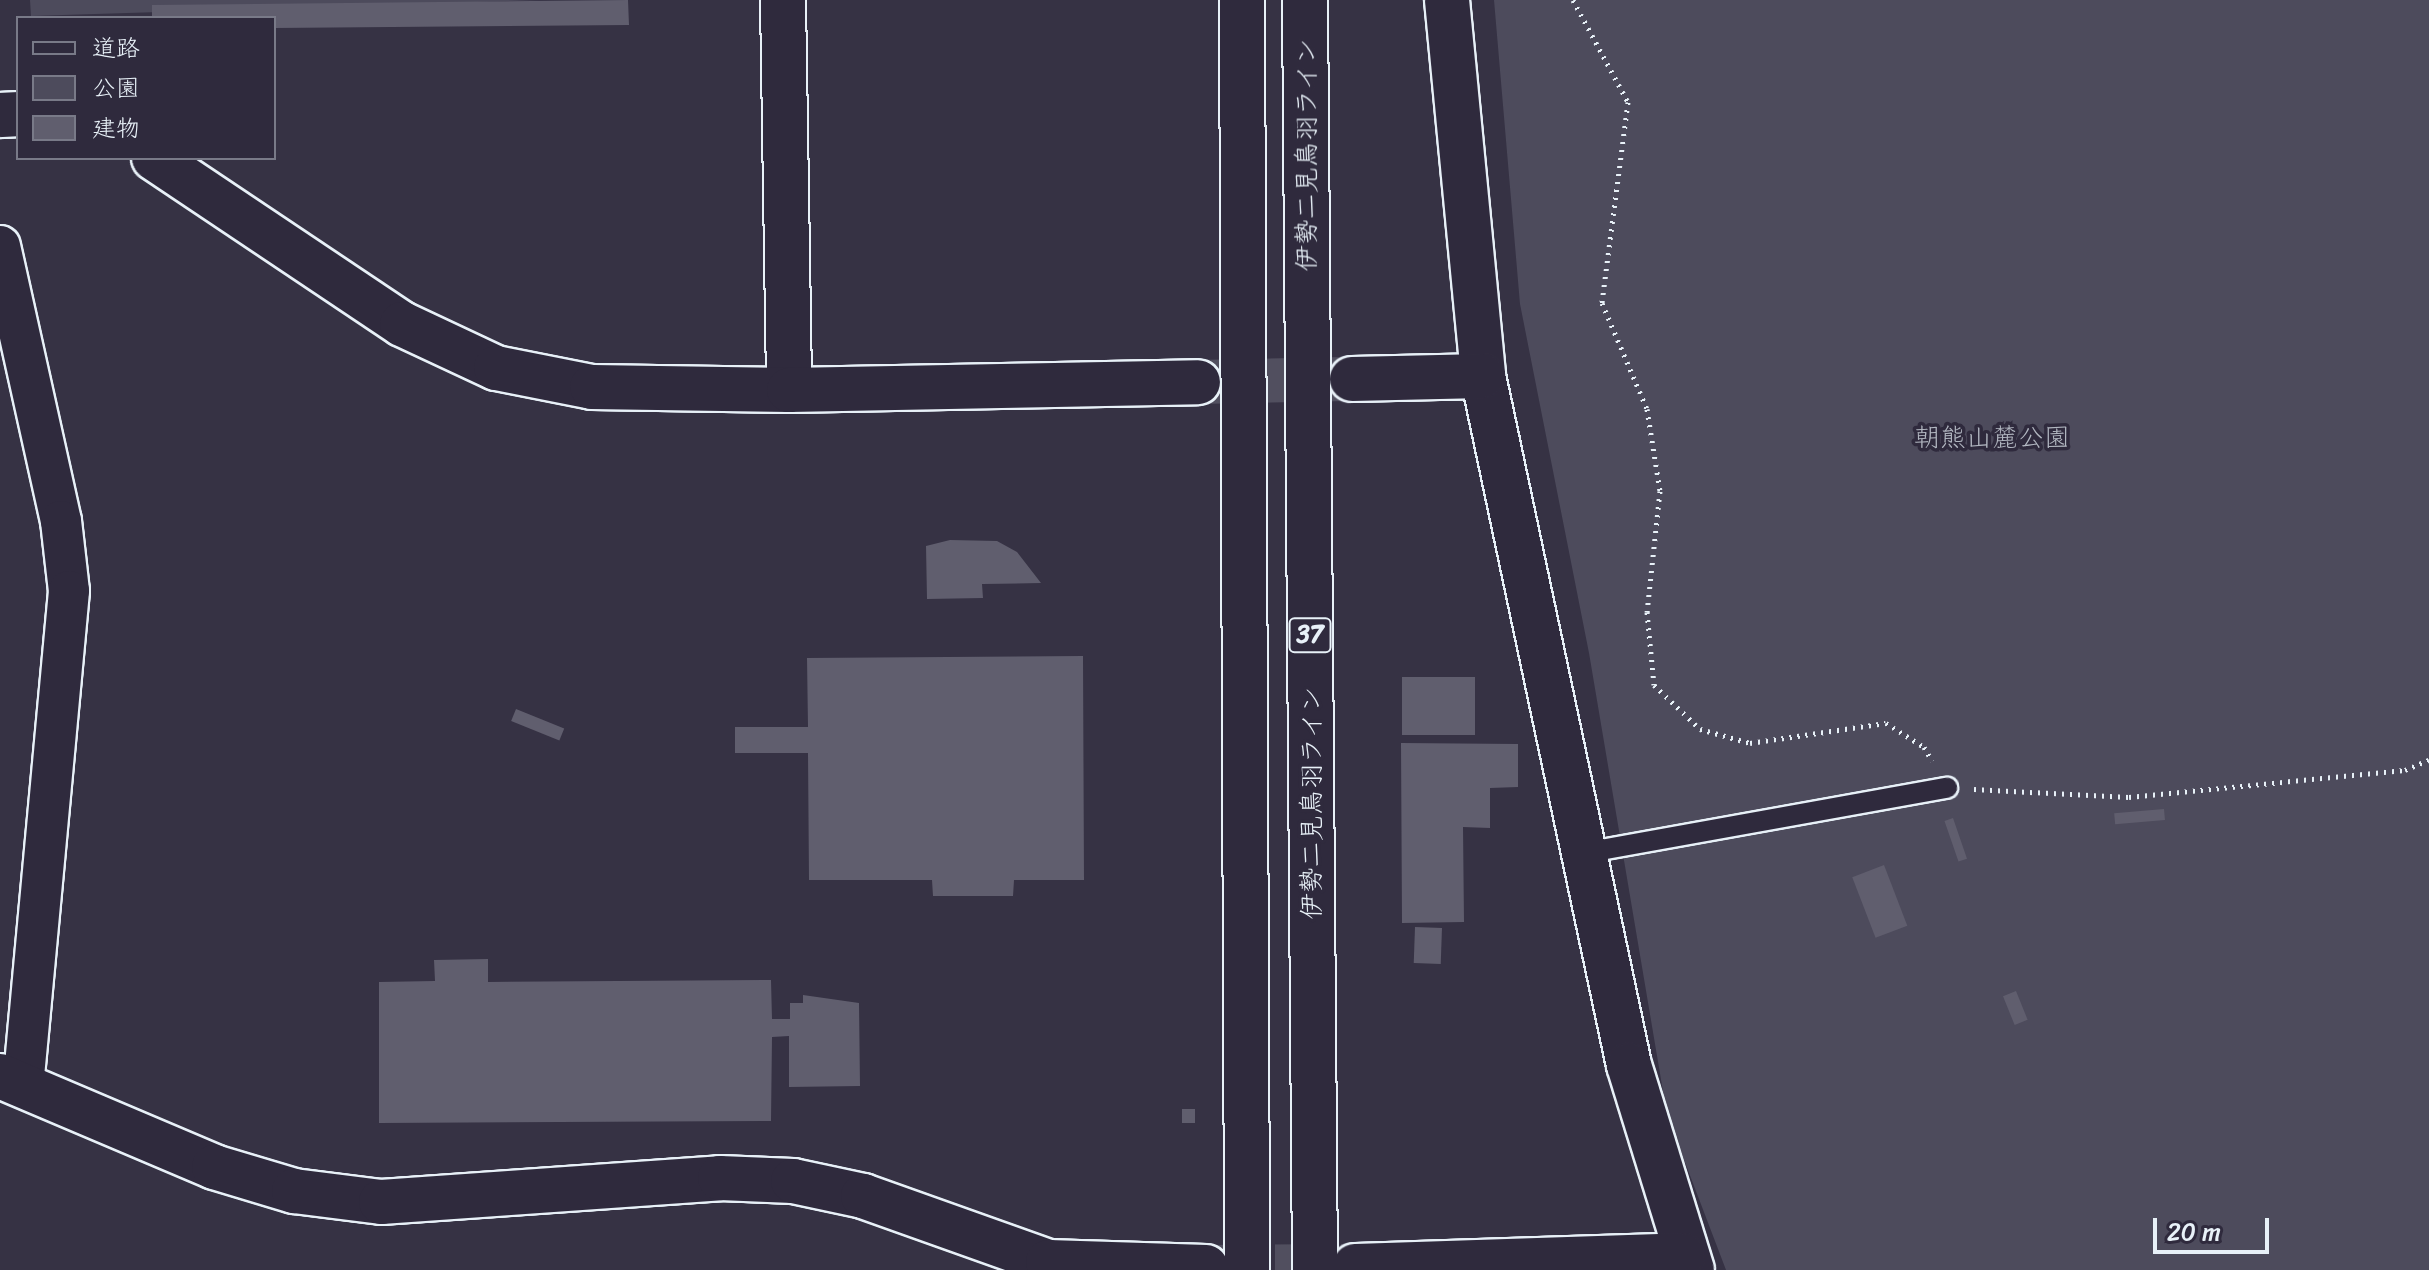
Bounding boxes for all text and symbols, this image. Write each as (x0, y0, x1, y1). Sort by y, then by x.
legend (16, 16, 276, 160)
text: 道路 (92, 27, 140, 69)
street label: 伊勢二見鳥羽ライン (1291, 38, 1323, 272)
text: 公園 (92, 67, 140, 109)
text: 建物 (92, 107, 140, 149)
park label: 朝熊山麓公園 (1914, 422, 2070, 454)
road number: 37 (1288, 615, 1332, 655)
street label: 伊勢二見鳥羽ライン (1296, 686, 1328, 920)
scale bar (2157, 1202, 2273, 1252)
text: 20 m (2167, 1211, 2221, 1253)

